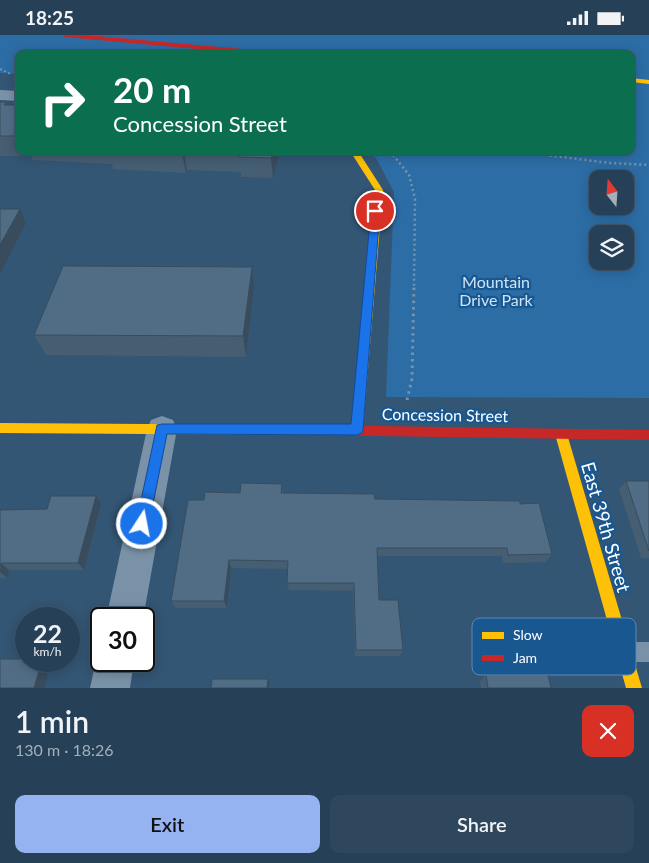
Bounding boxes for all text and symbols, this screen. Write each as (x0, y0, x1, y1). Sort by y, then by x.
text: 18:25 (25, 6, 74, 29)
text: 20 m (113, 68, 191, 110)
icon: right (30, 70, 95, 135)
text: Concession Street (113, 110, 287, 137)
north arrow (589, 170, 634, 215)
map controls (589, 170, 634, 270)
pin (354, 190, 396, 232)
icon: arrive (361, 197, 389, 225)
button: layers (589, 225, 634, 270)
park label: Mountain Drive Park (459, 272, 534, 309)
street label: Concession Street (382, 404, 509, 425)
street label: East 39th Street (577, 459, 636, 595)
position arrow (115, 497, 167, 549)
speed limit sign: 30 (90, 607, 155, 672)
text: 22 (33, 618, 62, 648)
legend (472, 618, 636, 675)
text: Slow (513, 626, 543, 643)
text: km/h (33, 644, 62, 659)
text: Jam (513, 649, 537, 666)
text: 1 min (15, 703, 89, 739)
button: close (582, 705, 634, 757)
text: 130 m · 18:26 (15, 740, 114, 759)
button: Exit (15, 795, 320, 853)
button: Share (330, 795, 634, 853)

